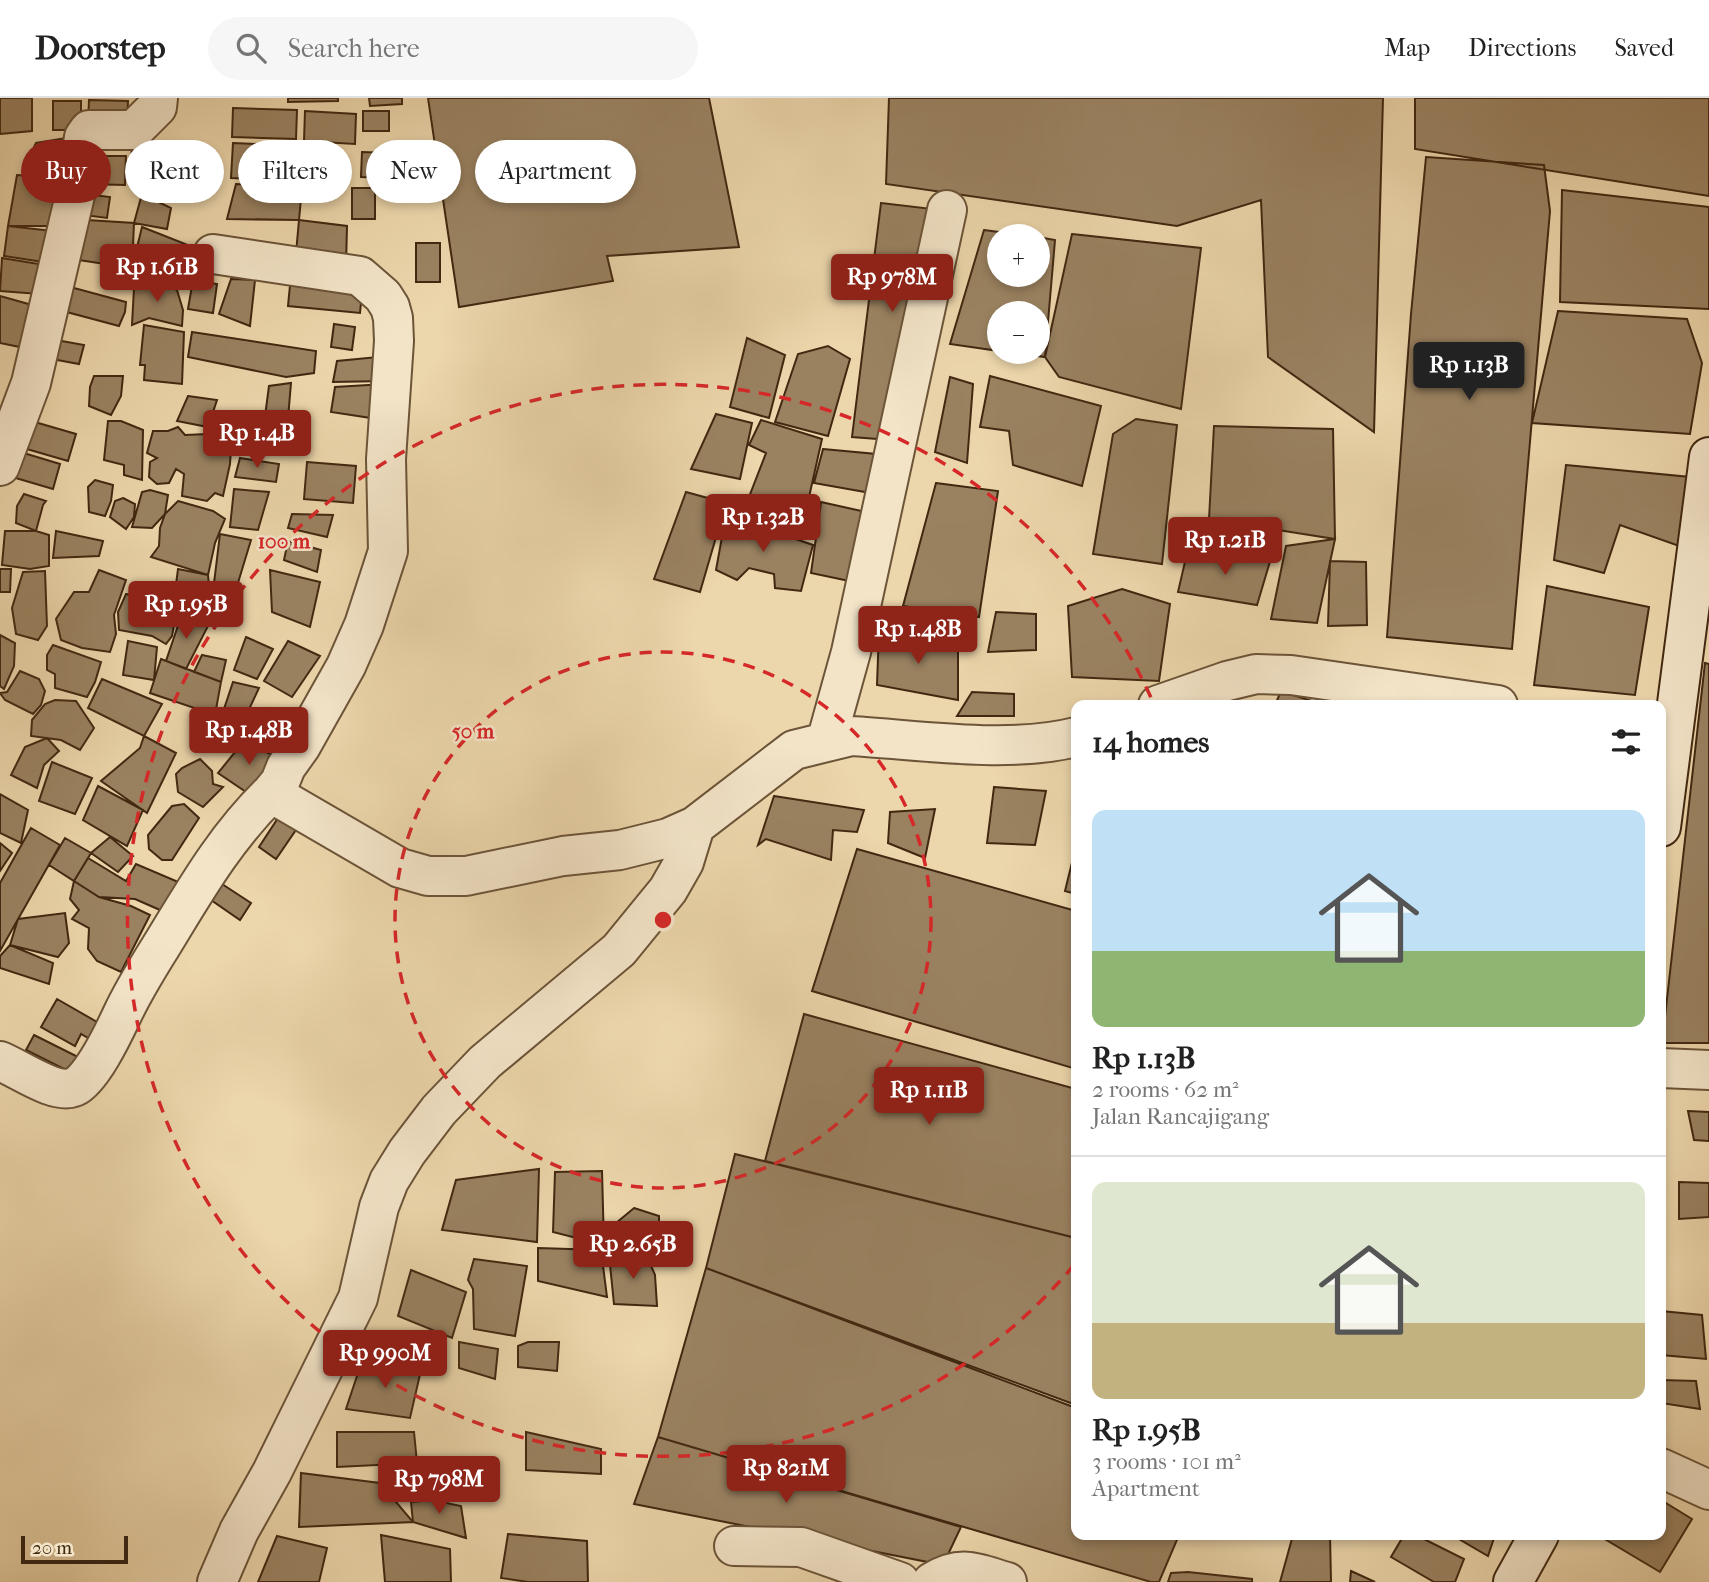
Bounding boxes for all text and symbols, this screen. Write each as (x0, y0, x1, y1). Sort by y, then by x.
search box (208, 17, 698, 80)
text: Doorstep (35, 29, 166, 68)
icon: search (232, 29, 270, 67)
text: Search here (288, 33, 420, 64)
text: Map (1384, 34, 1430, 62)
text: Directions (1468, 34, 1576, 62)
text: Saved (1614, 34, 1674, 62)
chip: Buy (21, 140, 111, 203)
chip: Rent (125, 140, 224, 203)
chip: Filters (238, 140, 352, 203)
chip: New (366, 140, 461, 203)
chip: Apartment (475, 140, 636, 203)
map controls (987, 224, 1050, 364)
button: + (987, 224, 1050, 287)
pin: Rp 1.61B (85, 244, 229, 304)
text: Rp 1.61B (116, 253, 198, 280)
pin: Rp 978M (827, 254, 957, 314)
text: Rp 978M (847, 263, 937, 290)
button: − (987, 301, 1050, 364)
pin: Rp 1.13B (1397, 342, 1541, 402)
text: Rp 1.13B (1429, 351, 1509, 378)
pin: Rp 1.4B (192, 410, 322, 470)
text: Rp 1.4B (219, 419, 295, 446)
pin: Rp 1.32B (691, 494, 835, 554)
text: Rp 1.32B (722, 503, 804, 530)
pin: Rp 1.21B (1153, 518, 1297, 577)
text: Rp 1.21B (1184, 526, 1266, 553)
text: 100 m (258, 529, 311, 553)
pin: Rp 1.95B (114, 582, 258, 641)
text: Rp 1.95B (144, 590, 228, 617)
pin: Rp 1.48B (846, 606, 990, 666)
text: Rp 1.48B (874, 615, 962, 642)
pin: Rp 1.48B (177, 708, 321, 767)
text: Rp 1.48B (205, 716, 293, 743)
text: 50 m (452, 719, 495, 743)
icon: filters (1607, 723, 1645, 761)
text: 14 homes (1092, 725, 1209, 760)
icon: home (1306, 855, 1432, 981)
centre of rings (651, 908, 675, 932)
text: Rp 1.13B (1092, 1041, 1195, 1076)
pin: Rp 1.11B (857, 1068, 1001, 1127)
text: Rp 1.11B (890, 1076, 968, 1103)
text: 2 rooms · 62 m² (1092, 1076, 1239, 1103)
text: Jalan Rancajigang (1092, 1103, 1269, 1130)
pin: Rp 2.65B (561, 1222, 705, 1281)
icon: home (1306, 1227, 1432, 1353)
text: Rp 2.65B (589, 1230, 677, 1257)
pin: Rp 990M (320, 1330, 450, 1390)
text: Rp 990M (339, 1339, 431, 1366)
text: Rp 1.95B (1092, 1413, 1201, 1448)
pin: Rp 821M (721, 1446, 851, 1505)
text: 3 rooms · 101 m² (1092, 1448, 1241, 1475)
text: Rp 821M (743, 1454, 829, 1481)
pin: Rp 798M (374, 1456, 504, 1516)
text: Rp 798M (394, 1465, 484, 1492)
text: Apartment (1092, 1475, 1200, 1502)
scale bar (21, 1533, 128, 1565)
text: 20 m (32, 1537, 72, 1559)

